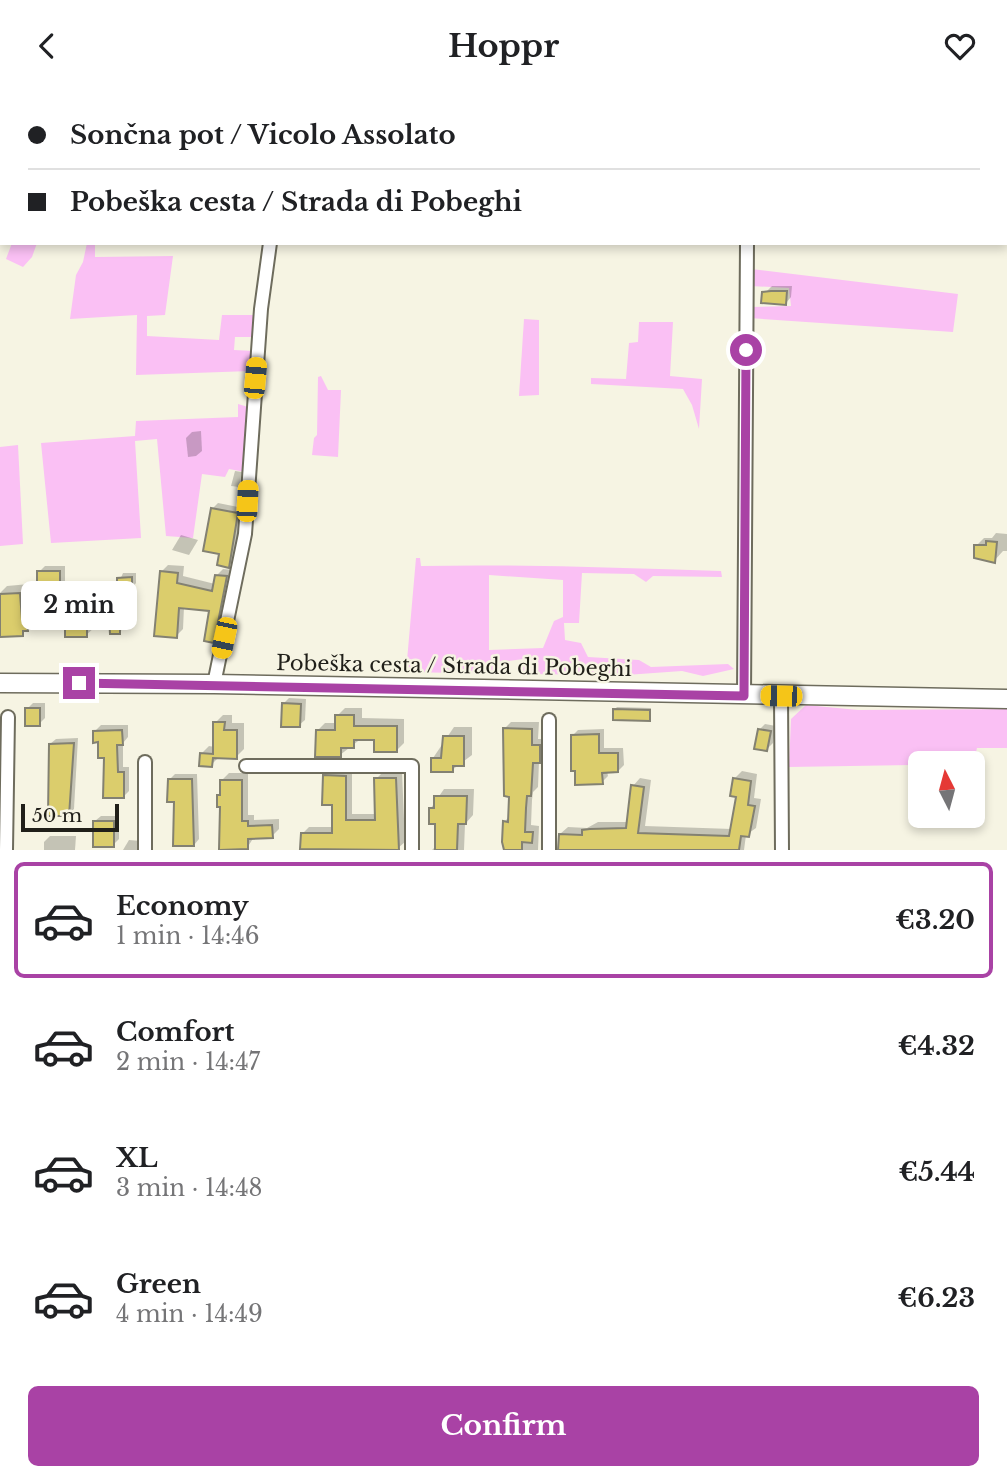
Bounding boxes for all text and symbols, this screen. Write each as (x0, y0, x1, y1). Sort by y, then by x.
text: Hoppr (448, 26, 559, 66)
icon: back (28, 27, 66, 65)
icon: heart (941, 27, 979, 65)
text: Sončna pot / Vicolo Assolato (70, 119, 456, 151)
text: Pobeška cesta / Strada di Pobeghi (70, 186, 522, 218)
route start (730, 334, 762, 366)
car (243, 356, 268, 400)
car (236, 479, 259, 523)
callout: 2 min (21, 581, 137, 631)
text: 2 min (43, 591, 115, 619)
car (210, 615, 239, 661)
street label: Pobeška cesta / Strada di Pobeghi (276, 650, 632, 682)
route end (63, 667, 95, 699)
car (760, 685, 803, 707)
north arrow (908, 751, 985, 828)
map controls (908, 751, 985, 828)
scale bar (21, 801, 119, 833)
text: 50 m (32, 804, 82, 827)
icon: car (32, 889, 95, 952)
text: Economy (116, 890, 249, 922)
text: €3.20 (895, 904, 975, 936)
text: 1 min · 14:46 (116, 922, 260, 950)
icon: car (32, 1015, 95, 1078)
text: Comfort (116, 1016, 234, 1048)
text: €4.32 (898, 1030, 975, 1062)
text: 2 min · 14:47 (116, 1048, 260, 1076)
icon: car (32, 1141, 95, 1204)
text: XL (116, 1142, 158, 1174)
text: €5.44 (898, 1156, 975, 1188)
text: 3 min · 14:48 (116, 1174, 263, 1202)
icon: car (32, 1267, 95, 1330)
text: Green (116, 1268, 201, 1300)
text: €6.23 (897, 1282, 975, 1314)
text: 4 min · 14:49 (116, 1300, 263, 1328)
button: Confirm (28, 1386, 979, 1466)

